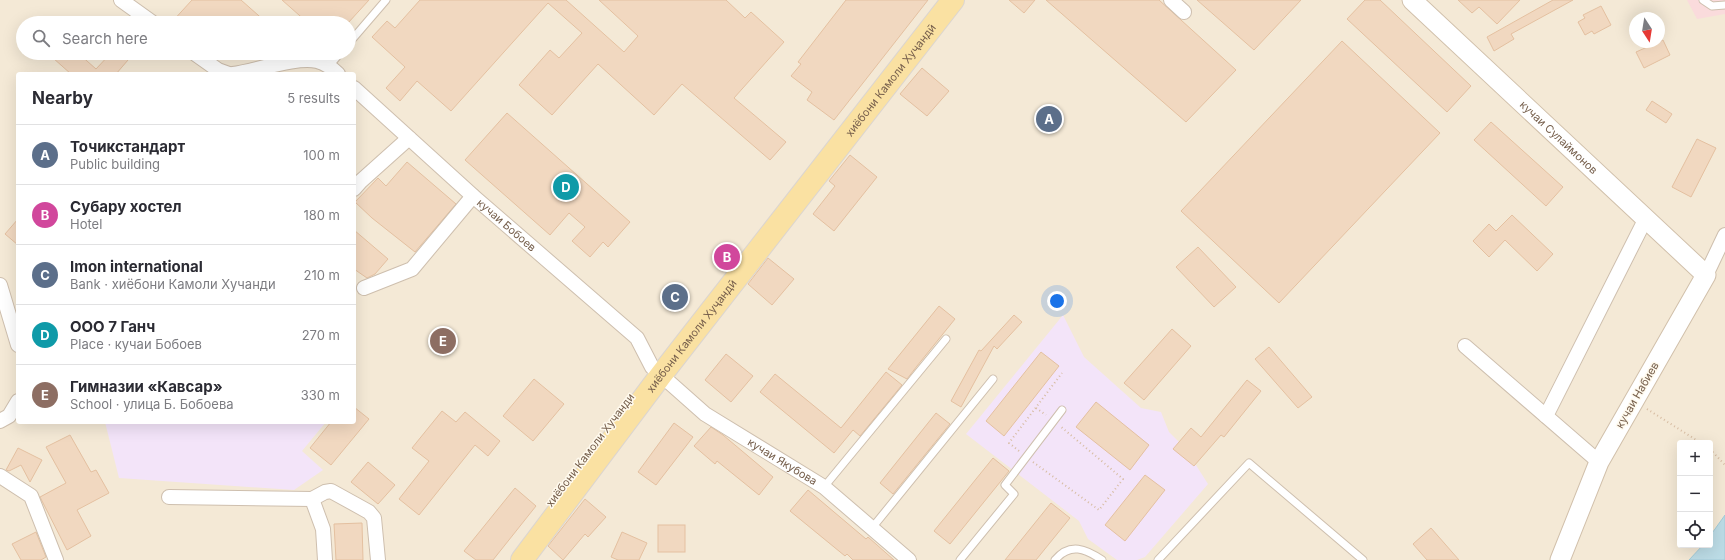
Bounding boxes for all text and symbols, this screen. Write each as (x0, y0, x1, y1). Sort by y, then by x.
north arrow (1629, 12, 1665, 48)
search box (16, 16, 356, 60)
street label: хиёбони Камоли Хуҷандӣ (842, 21, 939, 139)
icon: search (30, 27, 52, 49)
text: Search here (62, 29, 148, 48)
text: Nearby (32, 88, 93, 108)
text: 5 results (287, 90, 340, 106)
street label: кучаи Сулаймонов (1517, 98, 1601, 177)
pin: A (1036, 104, 1062, 134)
text: Точикстандарт (70, 137, 185, 156)
text: A (40, 147, 50, 163)
text: 100 m (303, 147, 340, 163)
text: Public building (70, 156, 160, 172)
pin: D (553, 172, 579, 202)
street label: кучаи Бобоев (474, 196, 539, 254)
text: Субару хостел (70, 197, 182, 216)
text: B (41, 207, 49, 223)
text: 180 m (303, 207, 340, 223)
text: Hotel (70, 216, 102, 232)
pin: B (714, 242, 740, 272)
text: Imon international (70, 257, 203, 276)
text: C (40, 267, 50, 283)
text: 210 m (304, 267, 340, 283)
text: Bank · хиёбони Камоли Хучанди (70, 276, 276, 292)
street label: хиёбони Камоли Хуҷандӣ (643, 277, 740, 395)
pin: C (662, 282, 688, 312)
your location (1047, 291, 1067, 311)
text: ООО 7 Ганч (70, 317, 155, 336)
pin: E (430, 326, 456, 356)
text: D (40, 327, 50, 343)
text: 270 m (302, 327, 340, 343)
text: Place · кучаи Бобоев (70, 336, 202, 352)
street label: кучаи Набиев (1612, 359, 1662, 431)
text: Гимназии «Кавсар» (70, 377, 223, 396)
text: E (41, 387, 49, 403)
text: 330 m (301, 387, 340, 403)
street label: хиёбони Камоли Хучанди (543, 390, 637, 510)
text: School · улица Б. Бобоева (70, 396, 234, 412)
street label: кучаи Якубова (745, 435, 820, 488)
map controls (1677, 440, 1713, 548)
button: + (1677, 440, 1713, 476)
button: − (1677, 476, 1713, 512)
button: locate (1677, 512, 1713, 548)

